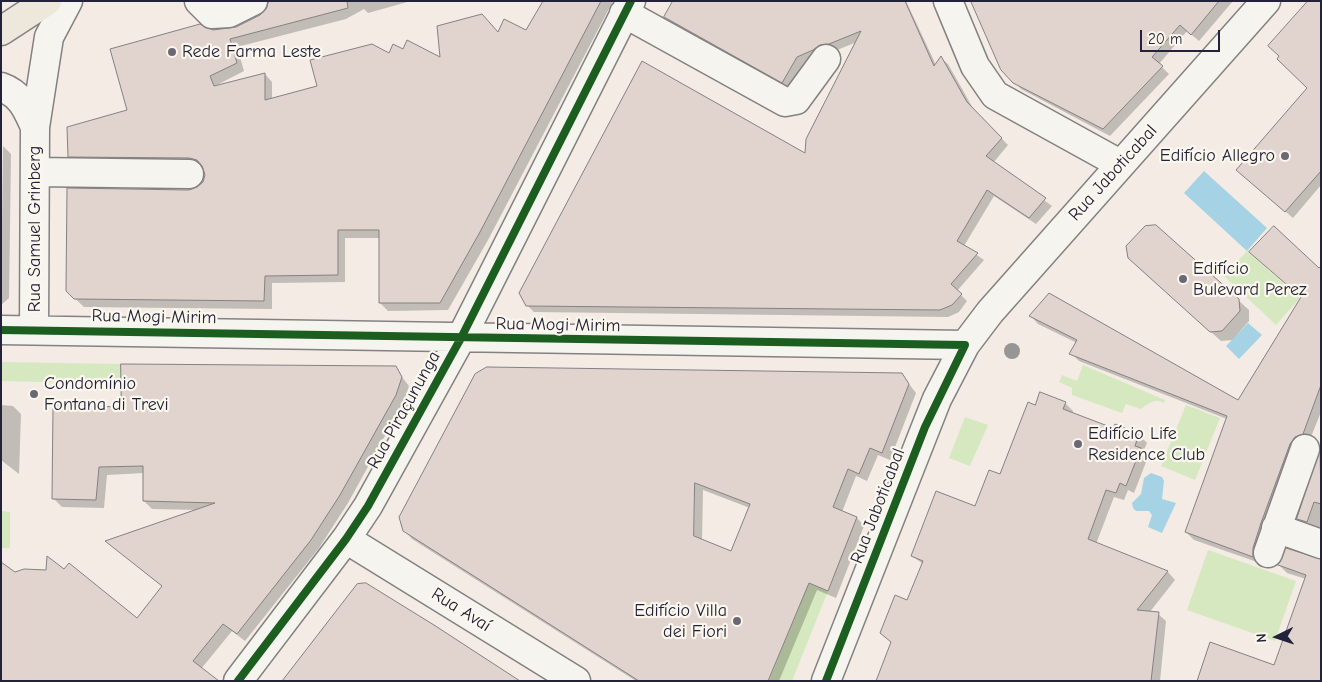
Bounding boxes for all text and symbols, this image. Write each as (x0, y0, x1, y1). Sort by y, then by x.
scale bar (1142, 20, 1222, 52)
text: 20 m (1148, 30, 1182, 48)
place label: Rede Farma Leste (182, 41, 321, 63)
marker: Rede Farma Leste (166, 46, 178, 58)
street label: Rua Jaboticabal (1064, 121, 1162, 225)
place label: Edifício Allegro (1160, 145, 1275, 167)
street label: Rua Samuel Grinberg (24, 146, 46, 312)
marker: Edifício Allegro (1279, 150, 1291, 162)
place label: Edifício Bulevard Perez (1193, 258, 1307, 300)
marker: Edifício Bulevard Perez (1177, 273, 1189, 285)
street label: Rua Mogi Mirim (91, 305, 217, 329)
street label: Rua Mogi Mirim (495, 313, 621, 337)
street label: Rua Piraçununga (363, 347, 445, 473)
place label: Condomínio Fontana di Trevi (44, 373, 168, 416)
marker: Condomínio Fontana di Trevi (28, 388, 40, 400)
place label: Edifício Life Residence Club (1088, 423, 1205, 466)
marker: Edifício Life Residence Club (1072, 438, 1084, 450)
street label: Rua Jaboticabal (846, 445, 910, 567)
street label: Rua Avaí (427, 583, 495, 637)
place label: Edifício Villa dei Fiori (634, 600, 727, 642)
north arrow (1252, 612, 1302, 662)
marker: Edifício Villa dei Fiori (731, 615, 743, 627)
text: N (1253, 633, 1270, 643)

